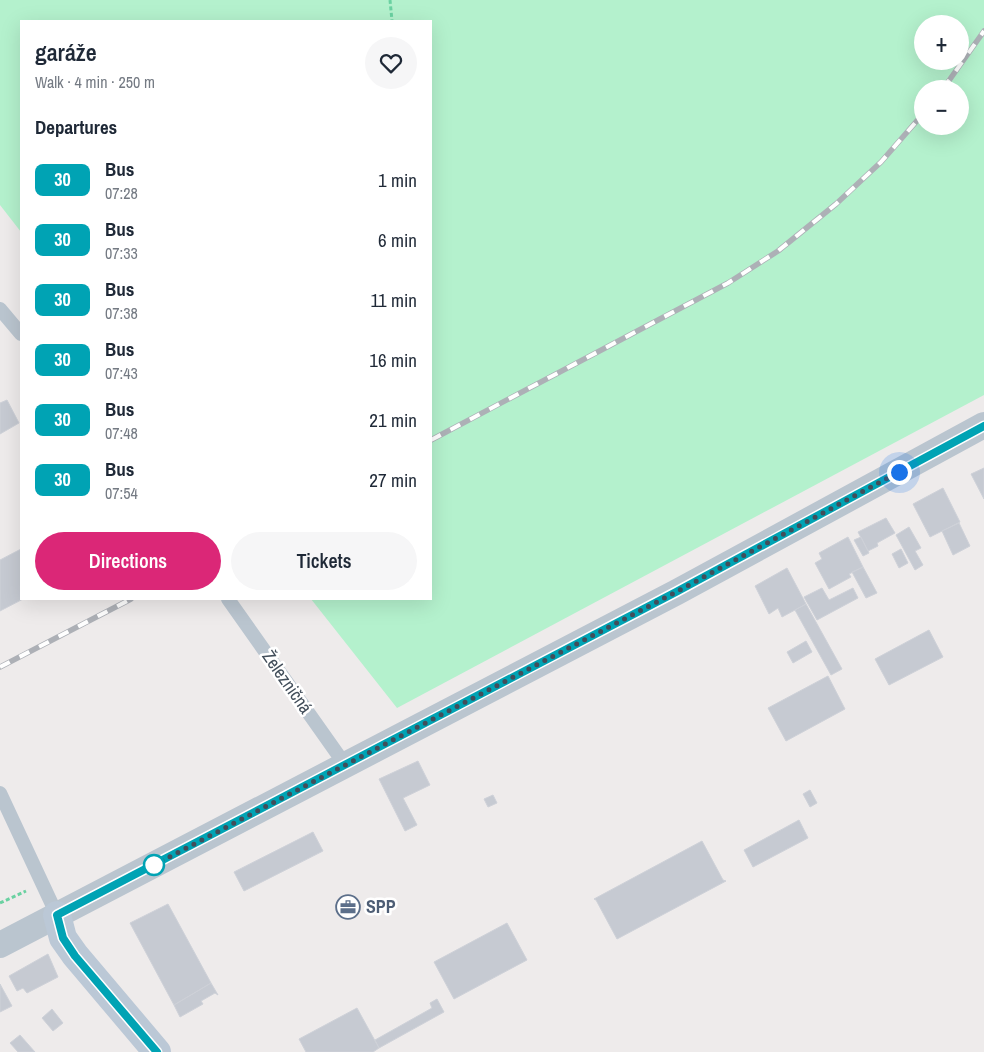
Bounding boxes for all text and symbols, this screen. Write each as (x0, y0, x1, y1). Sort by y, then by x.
map controls (914, 15, 969, 135)
button: + (914, 15, 969, 70)
text: garáže (35, 36, 97, 68)
button: heart (365, 37, 417, 89)
text: Walk · 4 min · 250 m (35, 71, 155, 93)
button: − (914, 80, 969, 135)
text: Departures (35, 114, 117, 140)
text: Bus (105, 156, 134, 182)
text: 30 (54, 167, 71, 192)
text: 1 min (378, 167, 417, 193)
text: 07:28 (105, 182, 138, 204)
text: Bus (105, 216, 134, 242)
text: 30 (54, 227, 71, 252)
text: 6 min (378, 227, 417, 253)
text: 07:33 (105, 242, 138, 264)
text: Bus (105, 276, 134, 302)
text: 30 (54, 287, 71, 312)
text: 11 min (371, 287, 417, 313)
text: 07:38 (105, 302, 138, 324)
text: Bus (105, 336, 134, 362)
text: 30 (54, 347, 71, 372)
text: 16 min (369, 347, 417, 373)
text: 07:43 (105, 362, 138, 384)
text: Bus (105, 396, 134, 422)
text: 30 (54, 407, 71, 432)
text: 21 min (369, 407, 417, 433)
text: 07:48 (105, 422, 138, 444)
text: Bus (105, 456, 134, 482)
your location (887, 460, 912, 485)
text: 30 (54, 467, 71, 492)
text: 27 min (369, 467, 417, 493)
text: 07:54 (105, 482, 138, 504)
button: Directions (35, 532, 221, 590)
button: Tickets (231, 532, 417, 590)
street label: Železničná (256, 645, 318, 718)
unlabelled marker (143, 854, 165, 876)
office icon: SPP (335, 894, 361, 920)
place label: SPP (366, 894, 396, 919)

